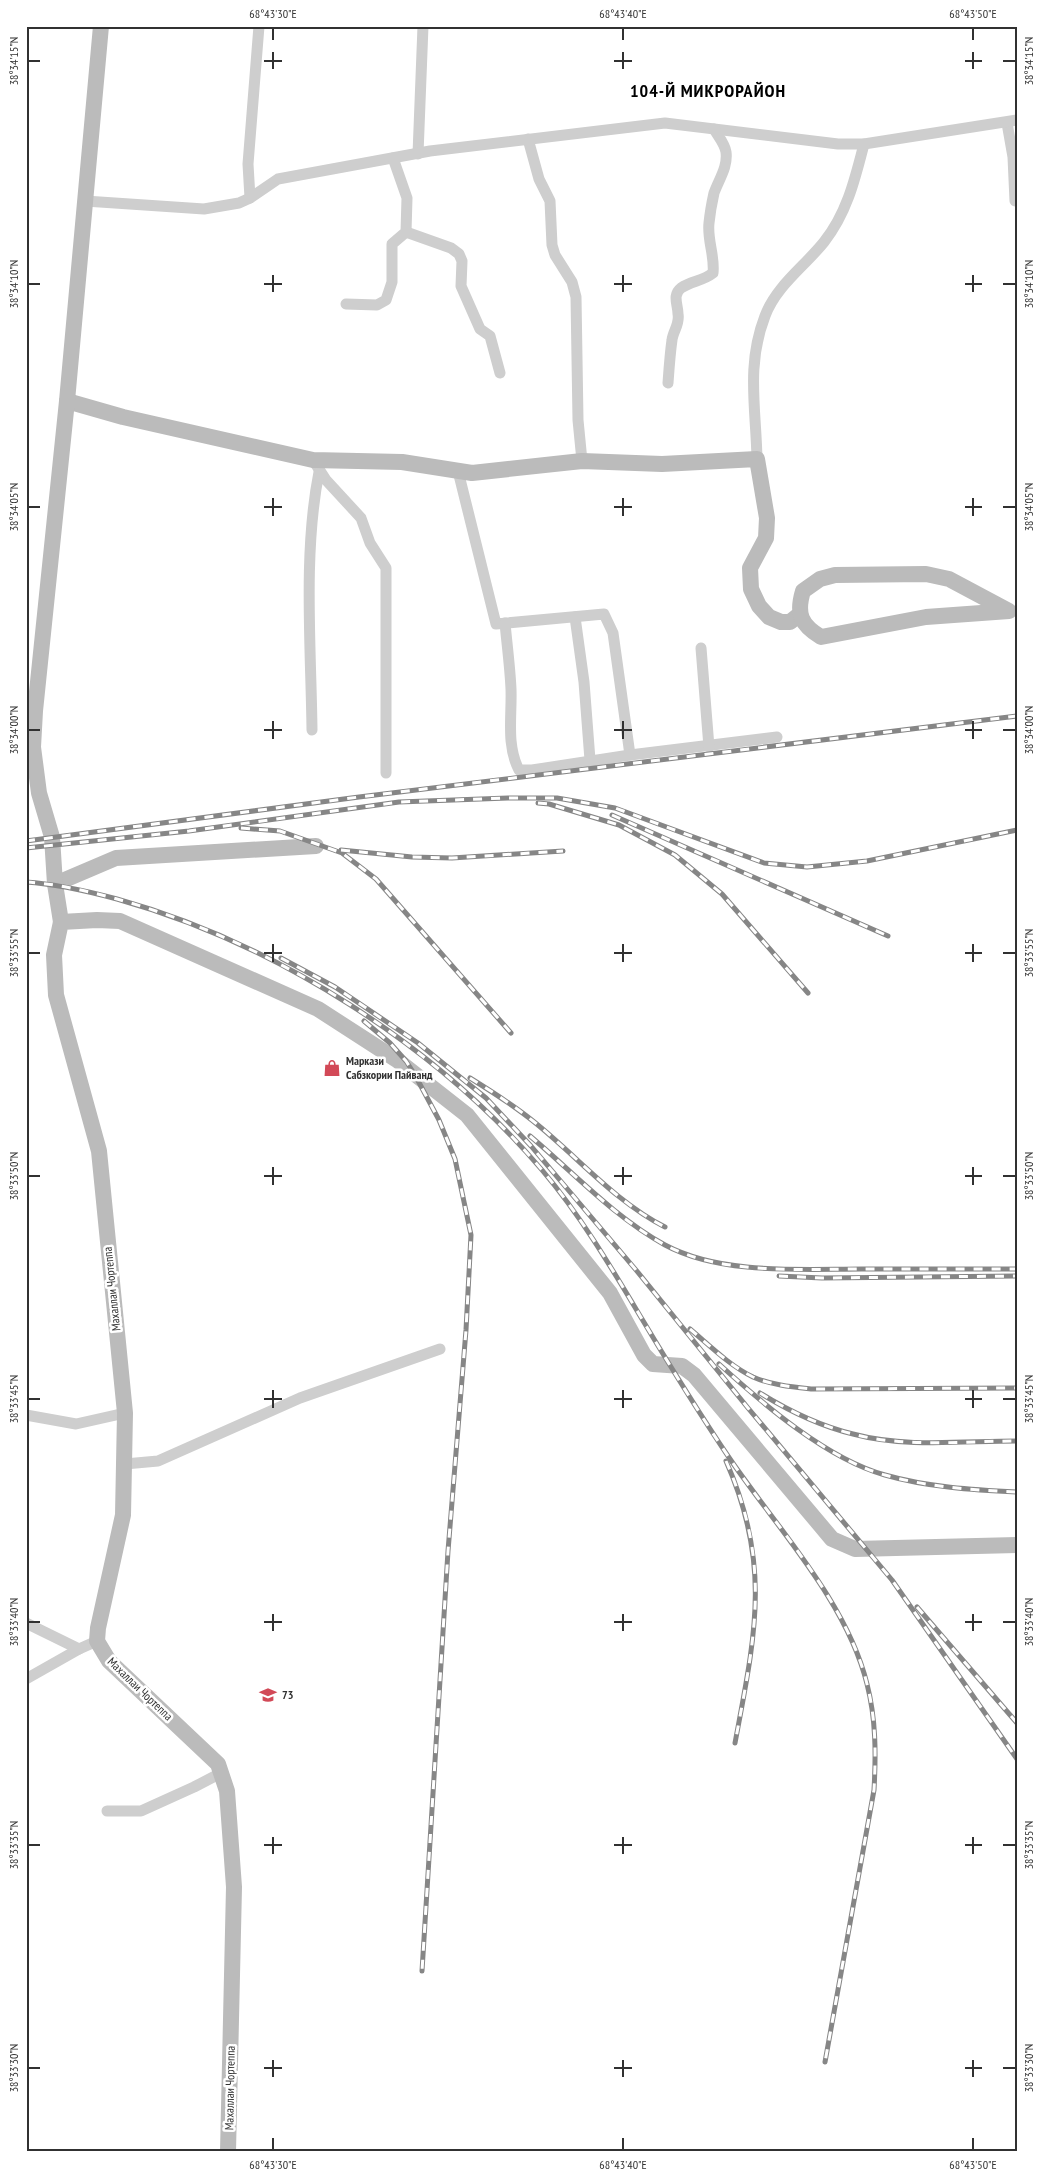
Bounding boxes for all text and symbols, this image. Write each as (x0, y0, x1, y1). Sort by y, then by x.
text: 68°43'30"E (249, 6, 297, 21)
text: 68°43'40"E (599, 6, 647, 21)
text: 68°43'50"E (949, 6, 997, 21)
text: 38°34'15"N (6, 37, 21, 85)
text: 38°34'15"N (1021, 37, 1036, 85)
district label: 104-Й МИКРОРАЙОН (630, 79, 786, 102)
text: 38°34'10"N (6, 260, 21, 308)
text: 38°34'10"N (1021, 260, 1036, 308)
text: 38°34'05"N (6, 483, 21, 531)
text: 38°34'05"N (1021, 483, 1036, 531)
text: 38°34'00"N (6, 706, 21, 754)
text: 38°34'00"N (1021, 706, 1036, 754)
text: 38°33'55"N (6, 929, 21, 977)
text: 38°33'55"N (1021, 929, 1036, 977)
place label: Маркази Сабзкории Пайванд (346, 1053, 433, 1082)
shop icon: Маркази Сабзкории Пайванд (322, 1058, 342, 1078)
text: 38°33'50"N (6, 1152, 21, 1200)
text: 38°33'50"N (1021, 1152, 1036, 1200)
street label: Махаллаи Чортеппа (100, 1246, 123, 1332)
text: 38°33'45"N (6, 1375, 21, 1423)
text: 38°33'45"N (1021, 1375, 1036, 1423)
text: 38°33'40"N (6, 1598, 21, 1646)
text: 38°33'40"N (1021, 1598, 1036, 1646)
street label: Махаллаи Чортеппа (105, 1654, 176, 1724)
school or university icon: 73 (258, 1685, 278, 1705)
place label: 73 (282, 1687, 294, 1702)
text: 38°33'35"N (6, 1821, 21, 1869)
text: 38°33'35"N (1021, 1821, 1036, 1869)
text: 38°33'30"N (6, 2044, 21, 2092)
text: 38°33'30"N (1021, 2044, 1036, 2092)
street label: Махаллаи Чортеппа (221, 2045, 238, 2130)
text: 68°43'30"E (249, 2157, 297, 2172)
text: 68°43'40"E (599, 2157, 647, 2172)
text: 68°43'50"E (949, 2157, 997, 2172)

